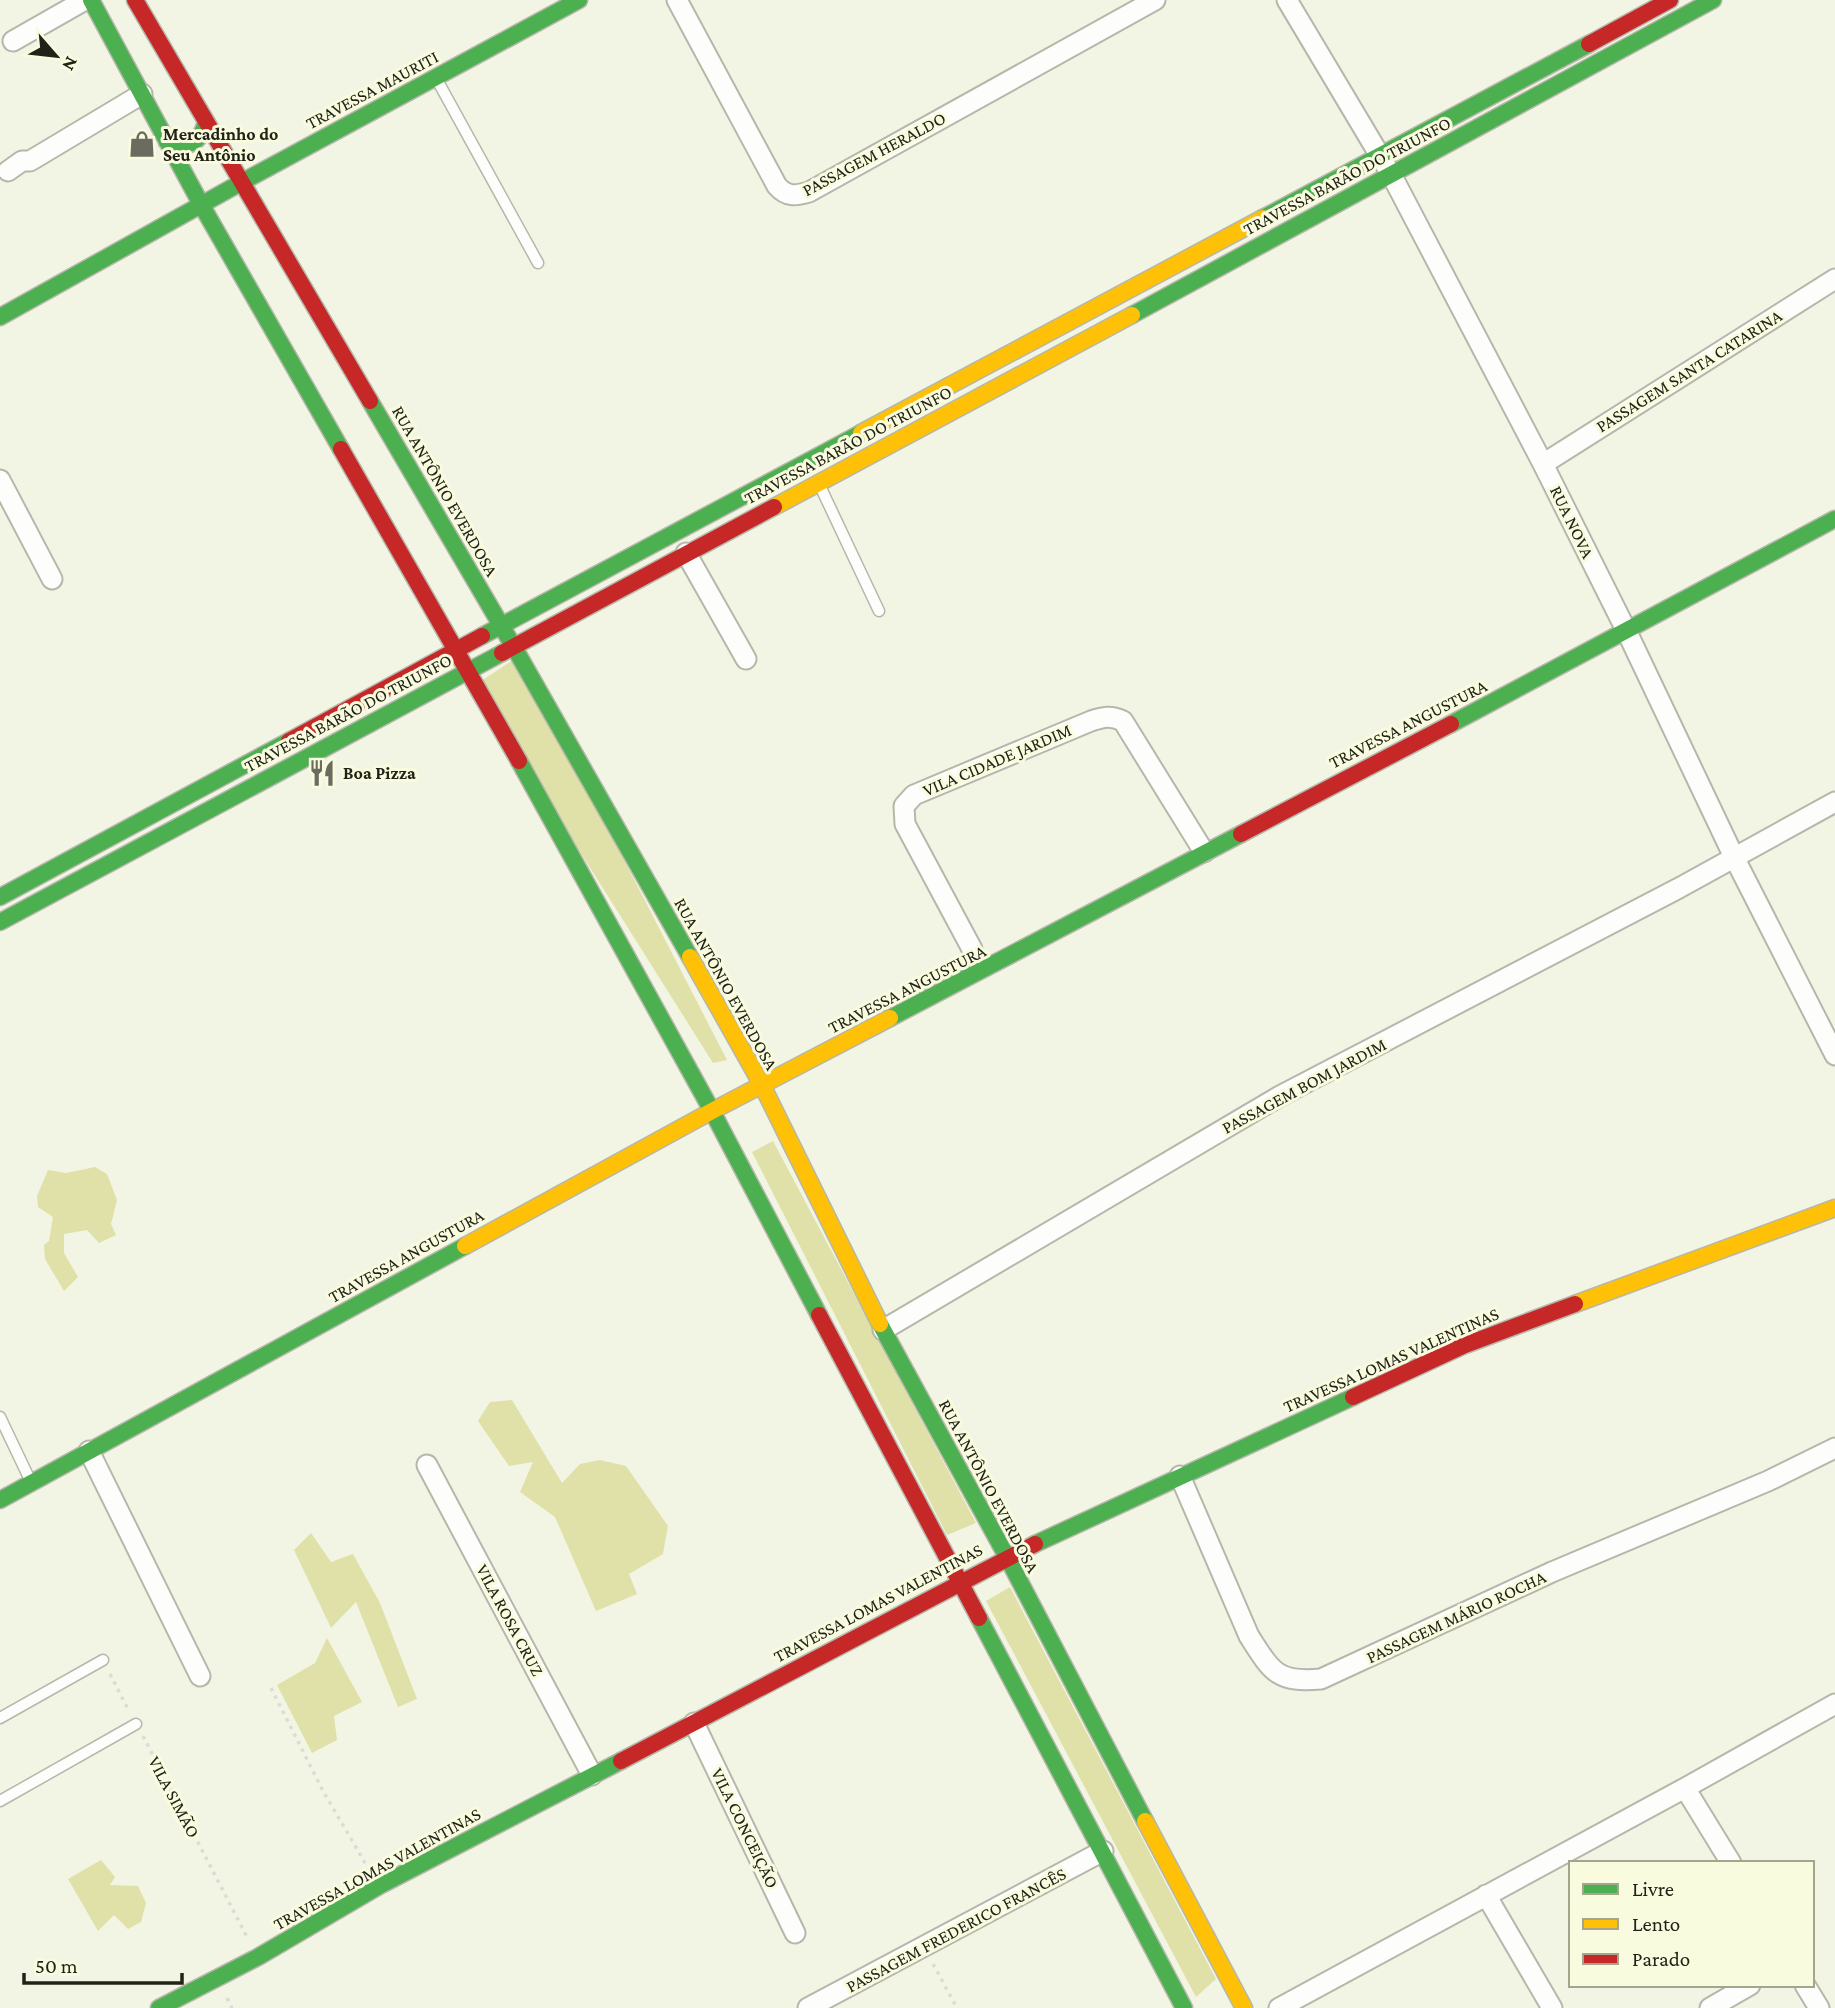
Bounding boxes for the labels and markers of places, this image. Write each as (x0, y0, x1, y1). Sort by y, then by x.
place label: Mercadinho do Seu Antônio (163, 124, 278, 165)
shop icon: Mercadinho do Seu Antônio (127, 129, 157, 159)
restaurant icon: Boa Pizza (307, 758, 337, 788)
place label: Boa Pizza (343, 763, 416, 783)

